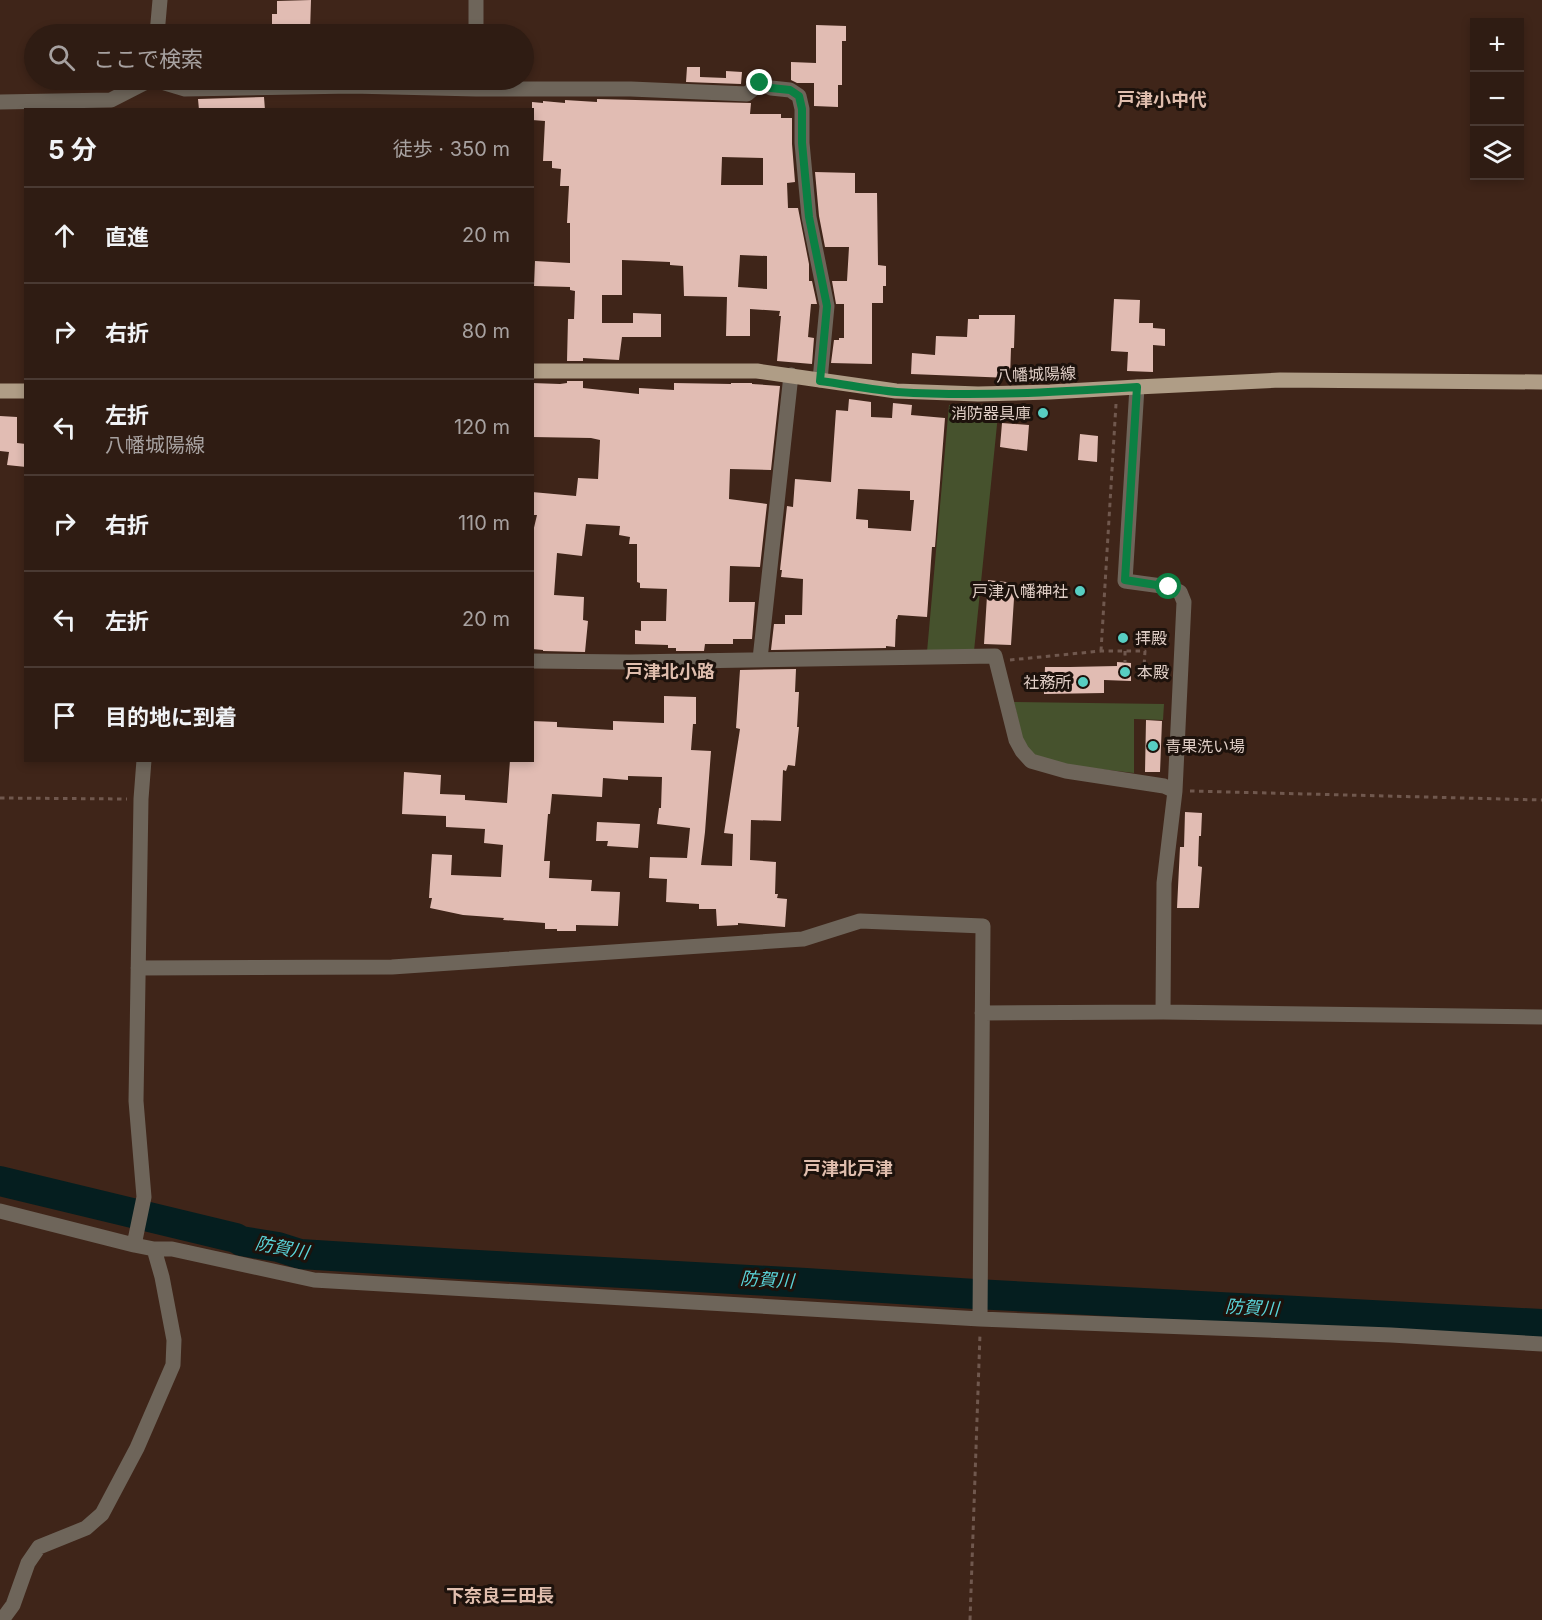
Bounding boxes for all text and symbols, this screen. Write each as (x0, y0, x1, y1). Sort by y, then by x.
map controls (1470, 18, 1524, 180)
button: + (1470, 18, 1524, 72)
search box (24, 24, 534, 90)
icon: search (45, 41, 78, 74)
text: ここで検索 (93, 46, 203, 72)
route end (746, 69, 772, 95)
button: − (1470, 72, 1524, 126)
district label: 戸津小中代 (1117, 89, 1207, 110)
button: layers (1470, 126, 1524, 180)
text: 5 分 (48, 134, 97, 165)
text: 徒歩 · 350 m (393, 137, 510, 161)
icon: ahead (48, 219, 81, 252)
text: 20 m (462, 223, 510, 247)
text: 直進 (105, 224, 149, 250)
icon: right (48, 315, 81, 348)
text: 80 m (462, 319, 510, 343)
text: 右折 (105, 320, 149, 346)
street label: 八幡城陽線 (996, 363, 1076, 385)
text: 左折 (105, 402, 149, 428)
place label: 消防器具庫 (951, 403, 1031, 423)
marker: 消防器具庫 (1036, 406, 1050, 420)
icon: left (48, 411, 81, 444)
text: 120 m (454, 415, 510, 439)
text: 八幡城陽線 (105, 433, 205, 457)
icon: right (48, 507, 81, 540)
text: 110 m (458, 511, 510, 535)
text: 右折 (105, 512, 149, 538)
route start (1155, 573, 1181, 599)
place label: 戸津八幡神社 (972, 581, 1068, 601)
marker: 戸津八幡神社 (1073, 584, 1087, 598)
icon: left (48, 603, 81, 636)
text: 20 m (462, 607, 510, 631)
text: 左折 (105, 608, 149, 634)
place label: 拝殿 (1135, 628, 1167, 648)
marker: 拝殿 (1116, 631, 1130, 645)
district label: 戸津北小路 (625, 661, 715, 682)
place label: 本殿 (1137, 662, 1169, 682)
marker: 本殿 (1118, 665, 1132, 679)
place label: 社務所 (1023, 672, 1071, 692)
marker: 社務所 (1076, 675, 1090, 689)
icon: arrive (48, 699, 81, 732)
text: 目的地に到着 (105, 704, 237, 730)
place label: 青果洗い場 (1165, 736, 1245, 756)
marker: 青果洗い場 (1146, 739, 1160, 753)
district label: 戸津北戸津 (803, 1158, 893, 1179)
water label: 防賀川 (254, 1232, 313, 1263)
water label: 防賀川 (740, 1268, 797, 1292)
water label: 防賀川 (1225, 1296, 1282, 1320)
district label: 下奈良三田長 (446, 1585, 554, 1606)

